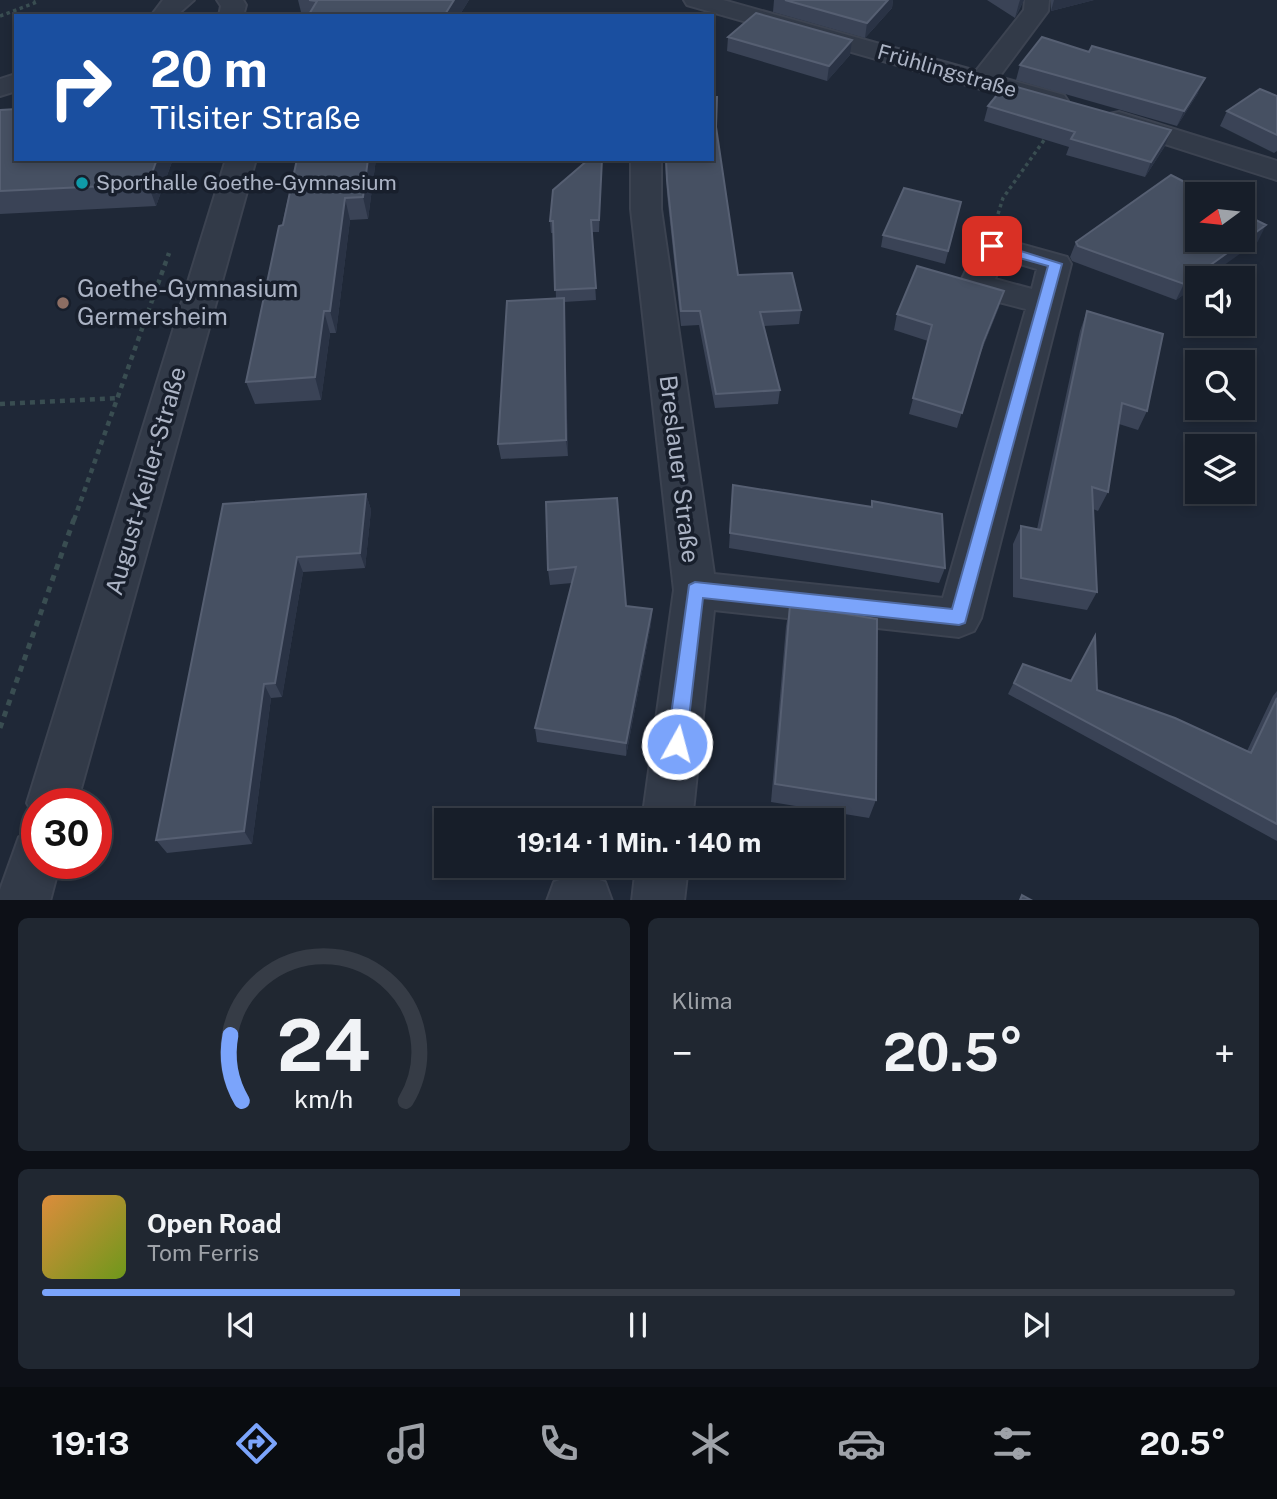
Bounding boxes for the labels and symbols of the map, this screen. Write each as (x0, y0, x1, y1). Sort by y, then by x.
street label: Frühlingstraße (875, 39, 1020, 102)
place label: Sporthalle Goethe-Gymnasium (96, 170, 397, 195)
marker: Sporthalle Goethe-Gymnasium (74, 175, 90, 191)
north arrow (1185, 182, 1255, 252)
pin (962, 216, 1022, 276)
place label: Goethe-Gymnasium Germersheim (77, 274, 298, 330)
marker: Goethe-Gymnasium Germersheim (55, 295, 71, 311)
street label: August-Keiler-Straße (99, 363, 191, 598)
street label: Breslauer Straße (655, 373, 705, 564)
position arrow (640, 707, 714, 781)
speed limit sign: 30 (21, 788, 112, 879)

